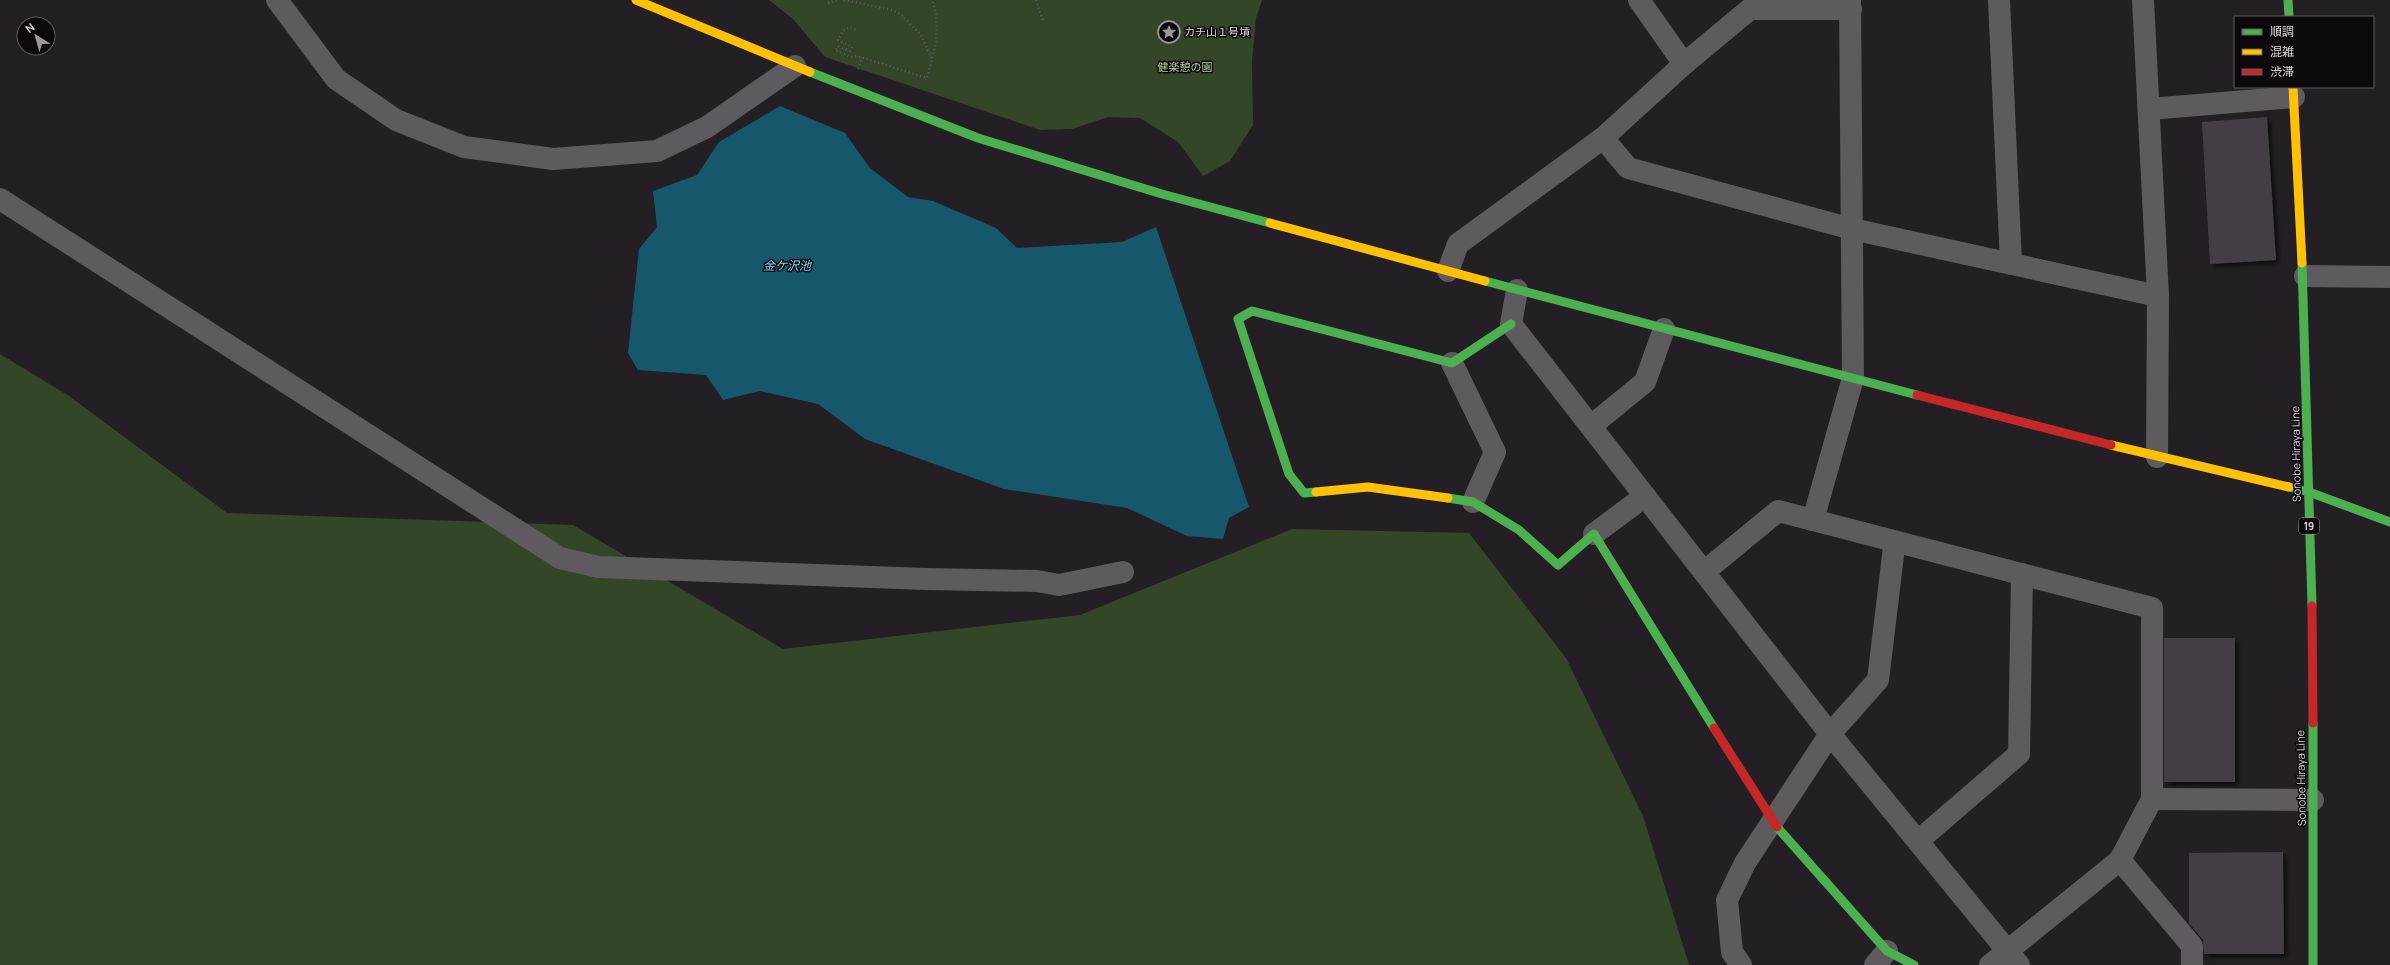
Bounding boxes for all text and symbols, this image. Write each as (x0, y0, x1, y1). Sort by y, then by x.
north arrow (16, 16, 56, 56)
legend (2234, 16, 2374, 88)
text: N (22, 19, 37, 36)
place icon: カチ山１号墳 (1156, 19, 1182, 45)
text: 順調 (2270, 23, 2294, 40)
place label: カチ山１号墳 (1184, 24, 1250, 39)
text: 混雑 (2270, 43, 2294, 60)
park label: 健楽憩の園 (1158, 59, 1213, 74)
text: 渋滞 (2270, 63, 2294, 80)
water label: 金ケ沢池 (763, 257, 812, 274)
street label: Sonobe Hiraya Line (2287, 405, 2304, 502)
road number: 19 (2299, 518, 2319, 534)
street label: Sonobe Hiraya Line (2292, 729, 2309, 826)

